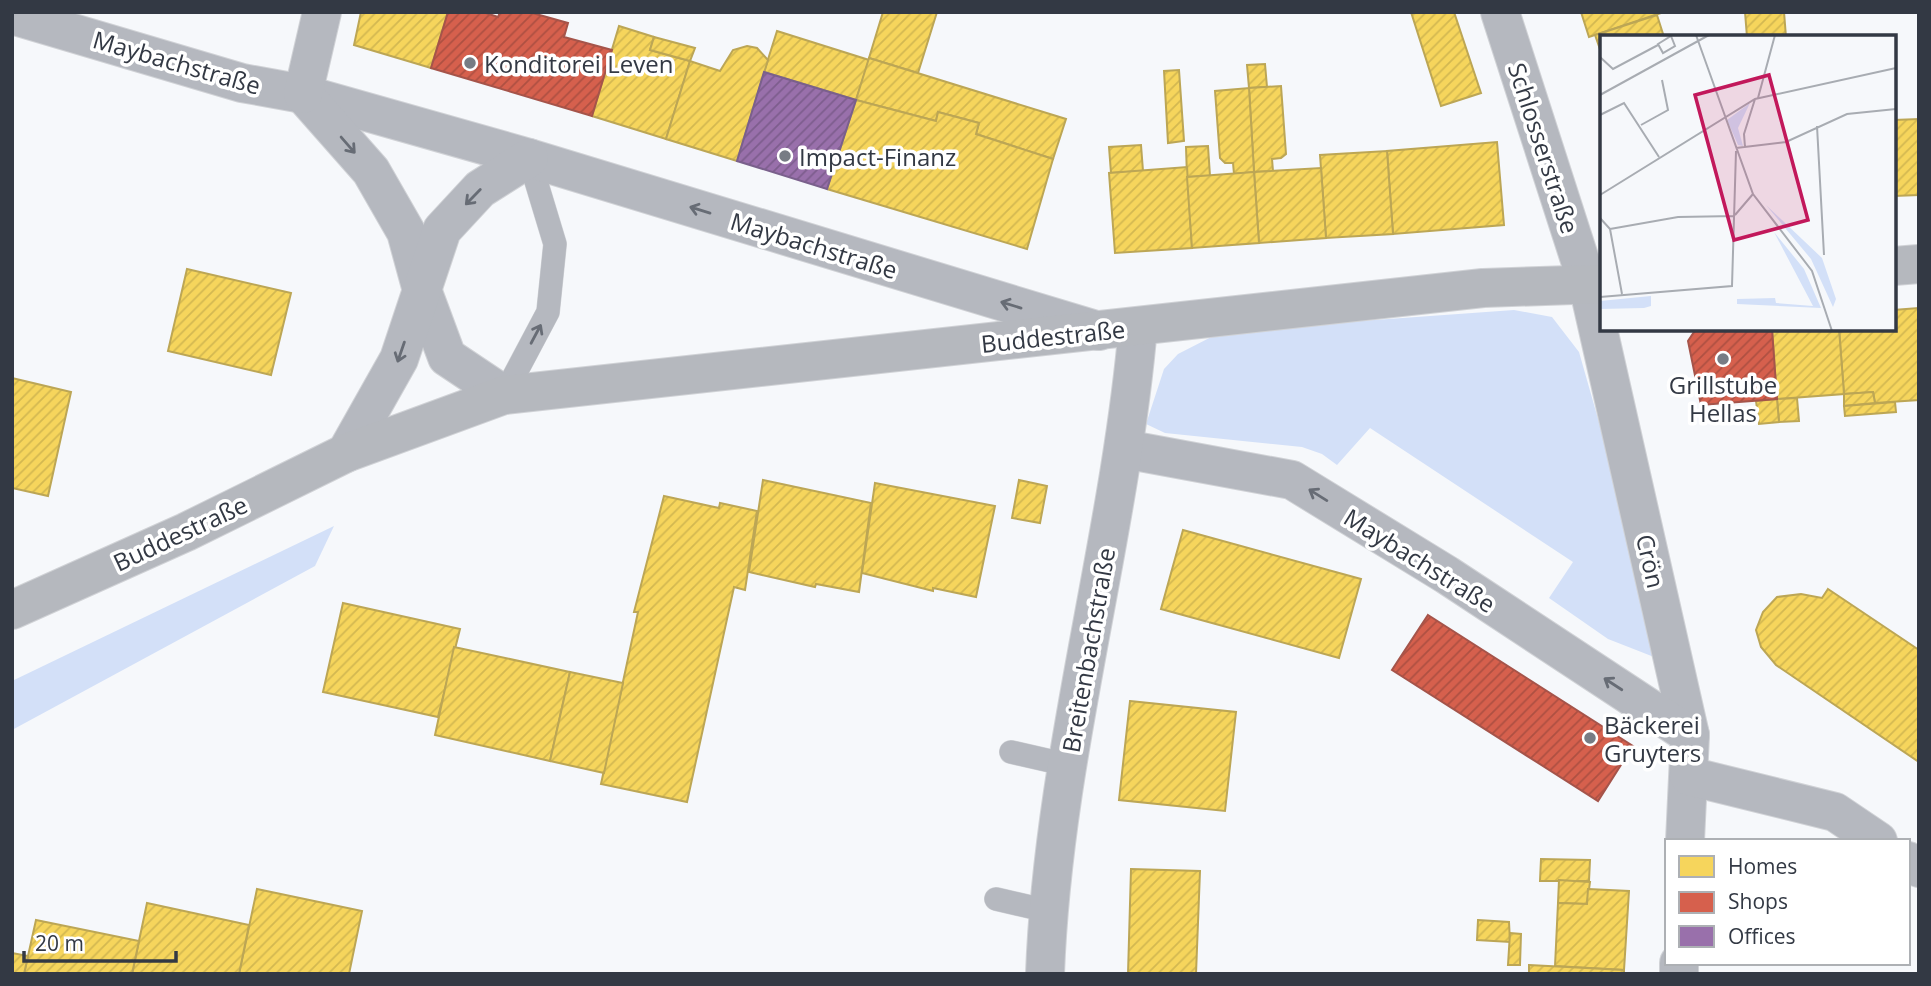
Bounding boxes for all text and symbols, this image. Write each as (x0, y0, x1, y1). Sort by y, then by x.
street label: Maybachstraße (89, 22, 265, 102)
inset map (1600, 35, 1896, 331)
place label: Konditorei Leven (484, 47, 673, 80)
marker: Konditorei Leven (462, 55, 478, 71)
street label: Schlosserstraße (1501, 58, 1587, 238)
one-way arrow (340, 136, 356, 154)
place label: Impact-Finanz (799, 140, 956, 173)
marker: Impact-Finanz (777, 148, 793, 164)
one-way arrow (465, 188, 482, 205)
one-way arrow (689, 203, 711, 216)
street label: Maybachstraße (727, 204, 901, 286)
one-way arrow (1001, 297, 1023, 310)
street label: Buddestraße (979, 312, 1127, 360)
one-way arrow (529, 325, 543, 345)
one-way arrow (394, 341, 407, 363)
marker: Grillstube Hellas (1715, 351, 1731, 367)
place label: Grillstube Hellas (1669, 368, 1777, 429)
street label: Buddestraße (107, 487, 253, 579)
one-way arrow (1308, 488, 1328, 502)
street label: Maybachstraße (1338, 500, 1502, 620)
street label: Crön (1629, 531, 1673, 591)
street label: Breitenbachstraße (1054, 545, 1122, 755)
one-way arrow (1603, 677, 1623, 691)
place label: Bäckerei Gruyters (1604, 708, 1701, 769)
marker: Bäckerei Gruyters (1582, 730, 1598, 746)
legend (1665, 839, 1910, 965)
text: Homes (1728, 852, 1797, 880)
text: Shops (1728, 887, 1788, 915)
scale bar (24, 920, 177, 964)
text: Offices (1728, 922, 1796, 950)
text: 20 m (35, 929, 84, 957)

